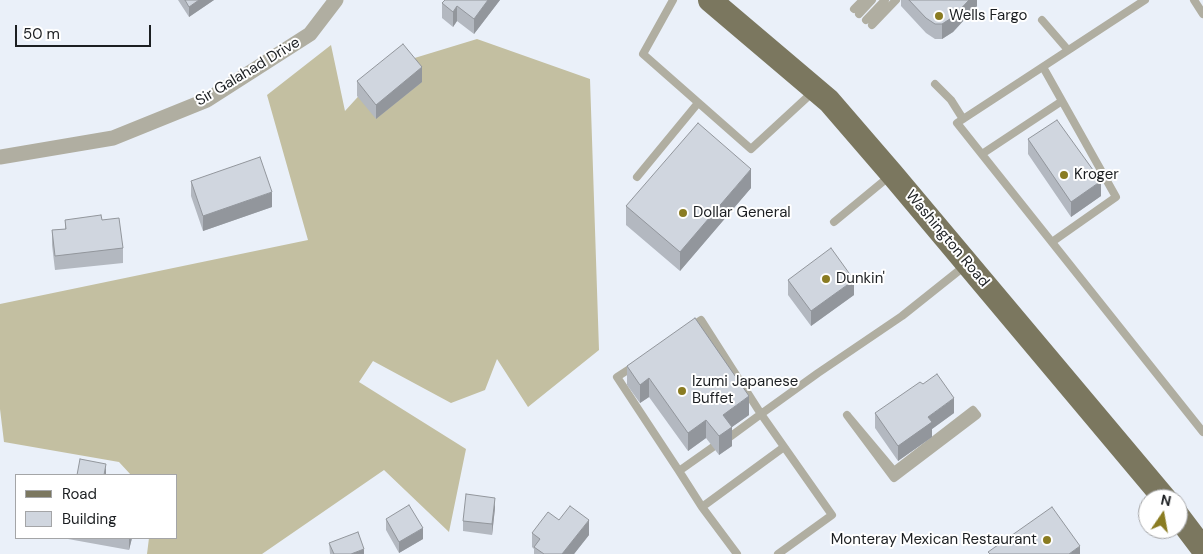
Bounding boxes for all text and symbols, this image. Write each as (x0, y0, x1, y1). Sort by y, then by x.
place label: Wells Fargo (949, 7, 1027, 25)
marker: Wells Fargo (933, 10, 945, 22)
scale bar (18, 15, 154, 47)
text: 50 m (23, 24, 60, 44)
street label: Sir Galahad Drive (193, 34, 303, 110)
place label: Kroger (1074, 166, 1119, 184)
marker: Kroger (1058, 169, 1070, 181)
street label: Washington Road (901, 187, 993, 291)
place label: Dollar General (693, 204, 791, 222)
marker: Dollar General (677, 207, 689, 219)
place label: Dunkin' (836, 270, 885, 288)
marker: Dunkin' (820, 273, 832, 285)
place label: Izumi Japanese Buffet (692, 373, 798, 408)
marker: Izumi Japanese Buffet (676, 385, 688, 397)
legend (15, 474, 178, 539)
text: Road (62, 484, 97, 504)
north arrow (1138, 489, 1188, 539)
text: N (1159, 490, 1173, 510)
text: Building (62, 509, 117, 529)
place label: Monteray Mexican Restaurant (831, 531, 1037, 549)
marker: Monteray Mexican Restaurant (1041, 534, 1053, 546)

